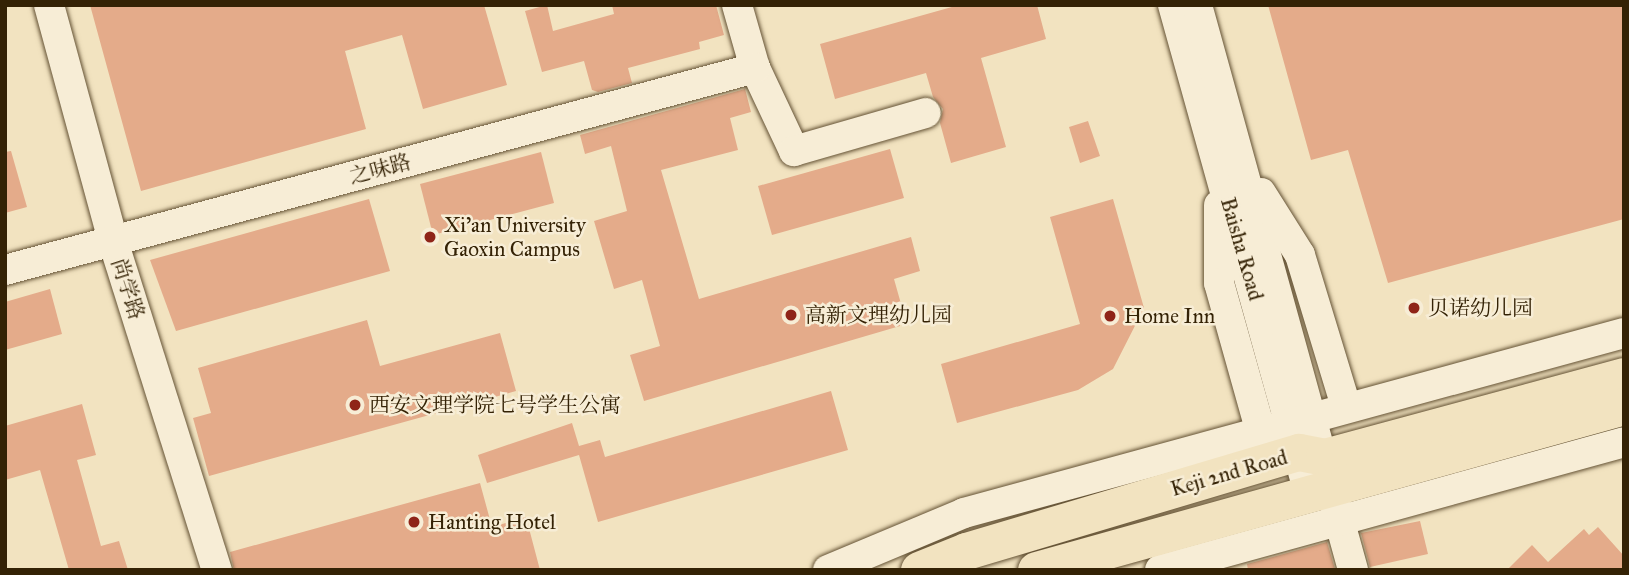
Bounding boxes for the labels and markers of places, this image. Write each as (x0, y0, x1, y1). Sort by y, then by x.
place label: Xi'an University Gaoxin Campus (444, 212, 586, 262)
marker: Xi'an University Gaoxin Campus (422, 229, 438, 245)
place label: 贝诺幼儿园 (1428, 295, 1533, 321)
marker: 贝诺幼儿园 (1406, 300, 1422, 316)
place label: 高新文理幼儿园 (805, 302, 952, 328)
place label: Home Inn (1124, 303, 1215, 329)
marker: 高新文理幼儿园 (783, 307, 799, 323)
marker: Home Inn (1102, 308, 1118, 324)
place label: 西安文理学院七号学生公寓 (369, 392, 621, 418)
marker: 西安文理学院七号学生公寓 (347, 397, 363, 413)
place label: Hanting Hotel (428, 509, 556, 535)
marker: Hanting Hotel (406, 514, 422, 530)

